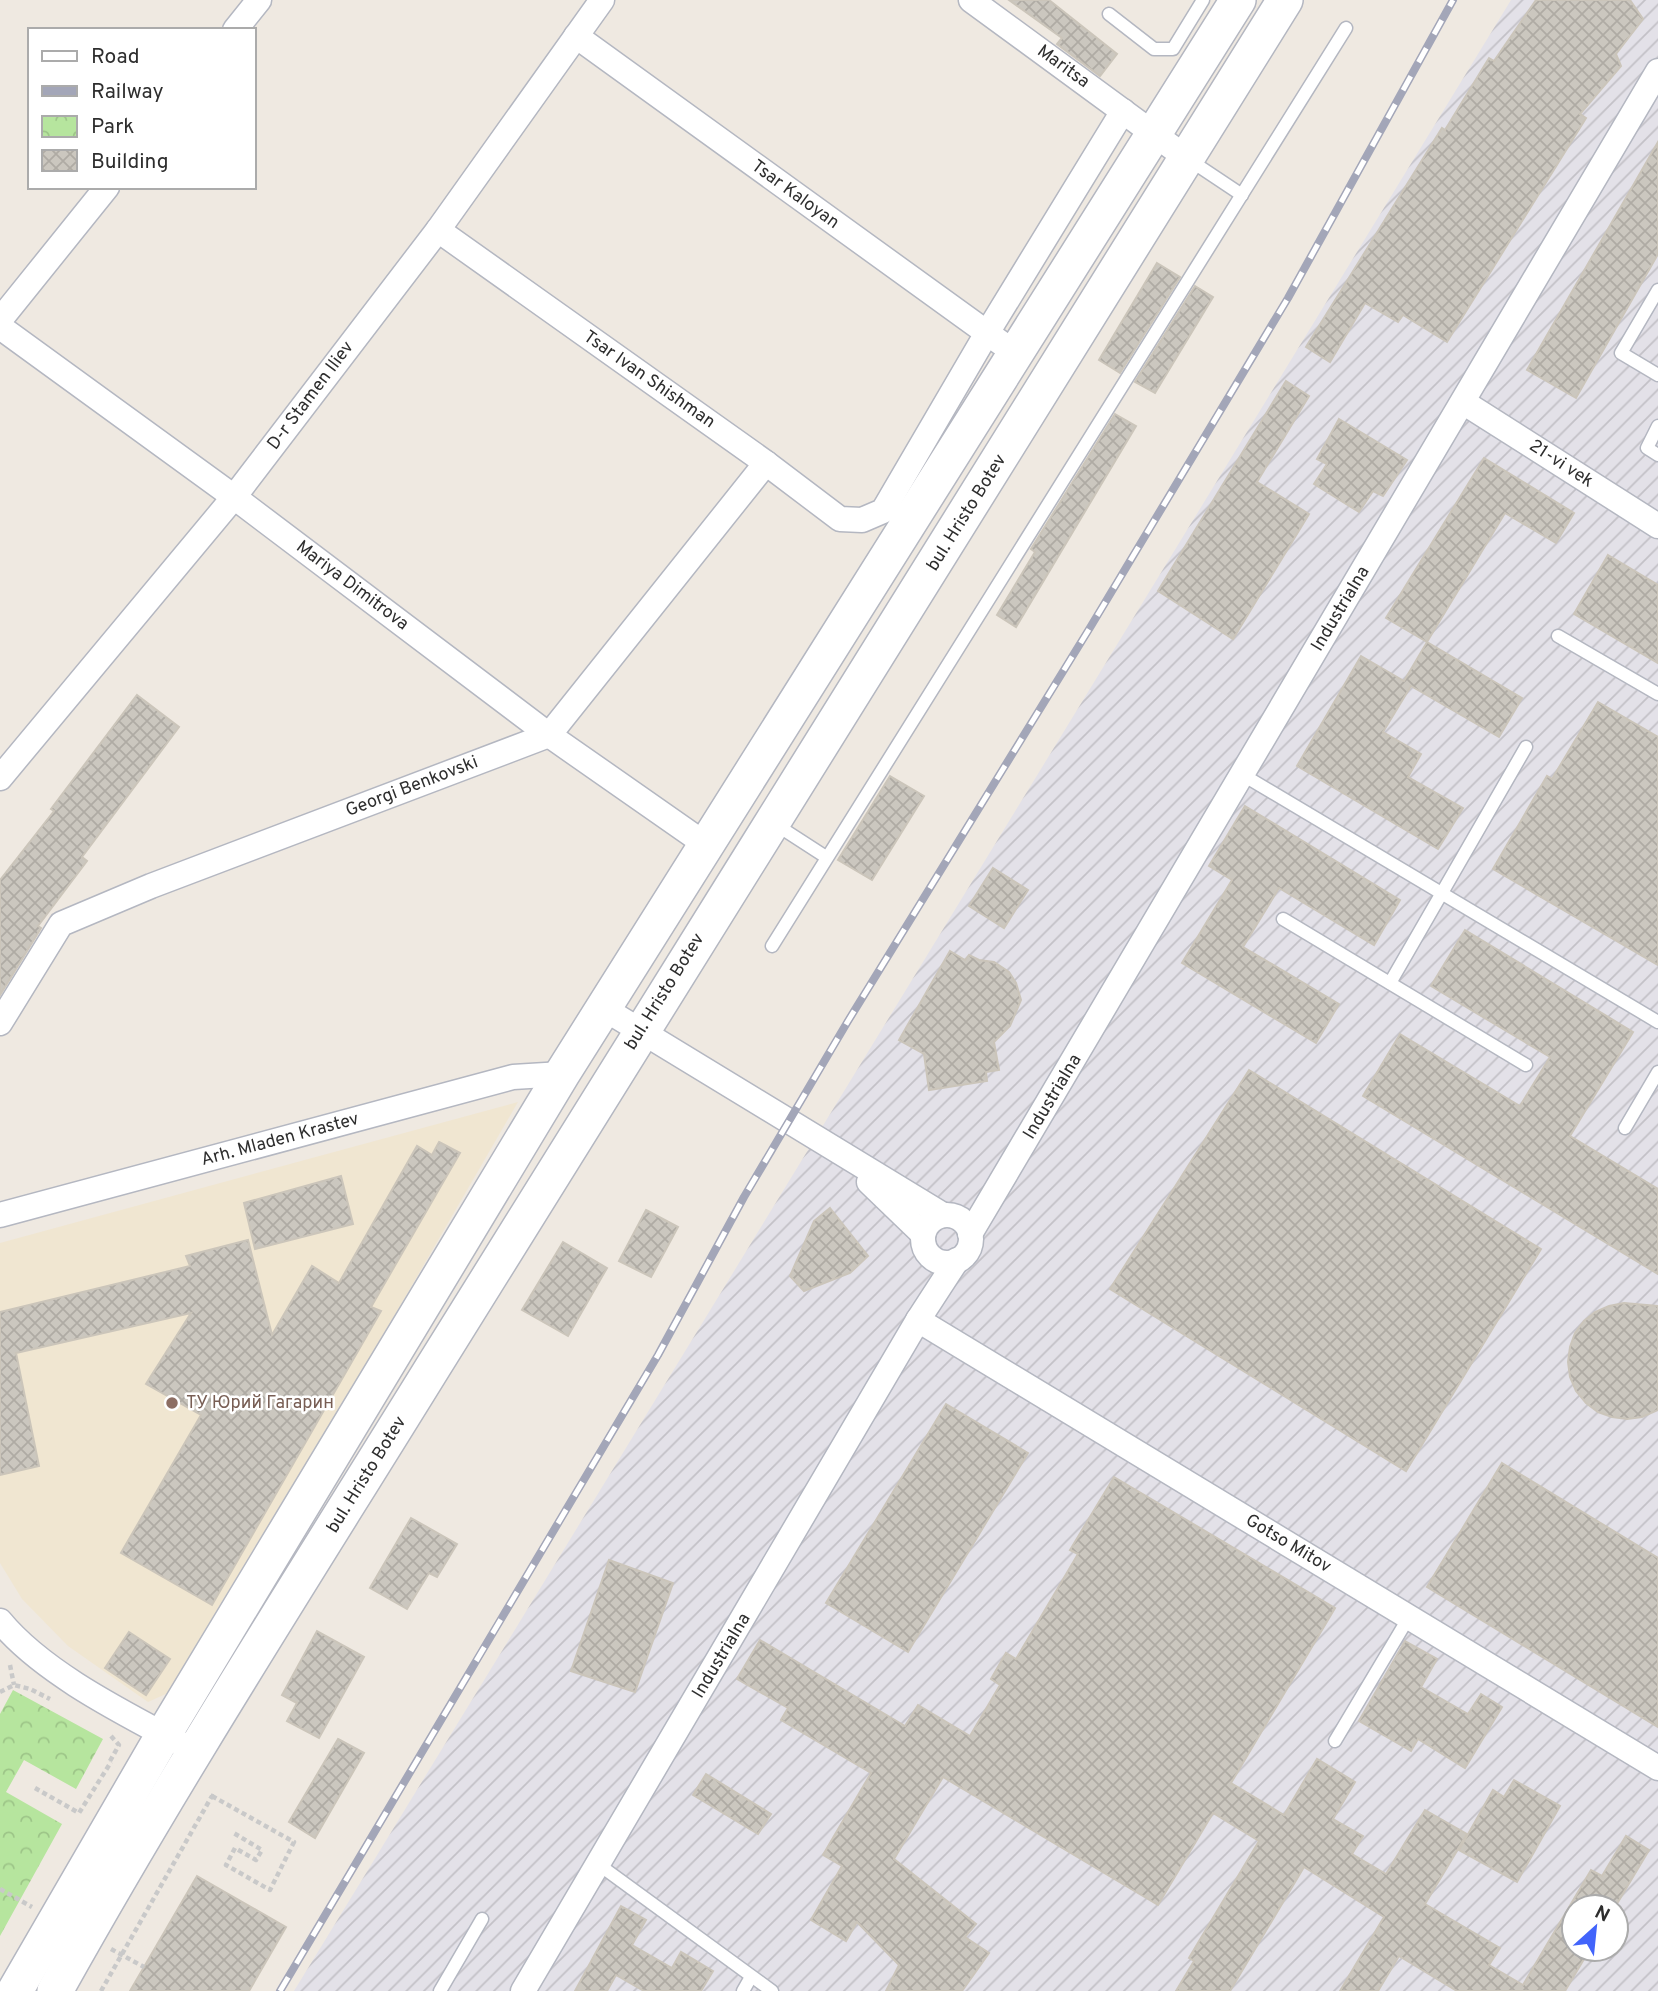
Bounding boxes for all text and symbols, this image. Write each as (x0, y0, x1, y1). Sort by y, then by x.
legend (28, 28, 256, 189)
street label: Maritsa (1032, 40, 1094, 94)
text: Road (91, 44, 140, 71)
text: Railway (91, 79, 164, 106)
text: Park (91, 114, 134, 141)
text: Building (91, 149, 169, 176)
street label: Tsar Kaloyan (747, 155, 843, 235)
street label: Tsar Ivan Shishman (579, 326, 719, 434)
street label: D-r Stamen Iliev (263, 337, 359, 455)
street label: 21-vi vek (1524, 435, 1598, 493)
street label: bul. Hristo Botev (922, 450, 1012, 576)
street label: Mariya Dimitrova (291, 536, 413, 636)
street label: Industrialna (1307, 562, 1375, 656)
street label: Georgi Benkovski (342, 751, 482, 823)
street label: bul. Hristo Botev (620, 929, 710, 1055)
street label: Industrialna (1019, 1050, 1087, 1144)
street label: Arh. Mladen Krastev (199, 1108, 361, 1172)
place label: ТУ Юрий Гагарин (186, 1392, 334, 1415)
marker: ТУ Юрий Гагарин (164, 1395, 180, 1411)
street label: bul. Hristo Botev (322, 1412, 412, 1538)
street label: Gotso Mitov (1241, 1509, 1335, 1579)
street label: Industrialna (688, 1609, 756, 1703)
north arrow (1560, 1893, 1630, 1963)
text: N (1590, 1901, 1613, 1928)

